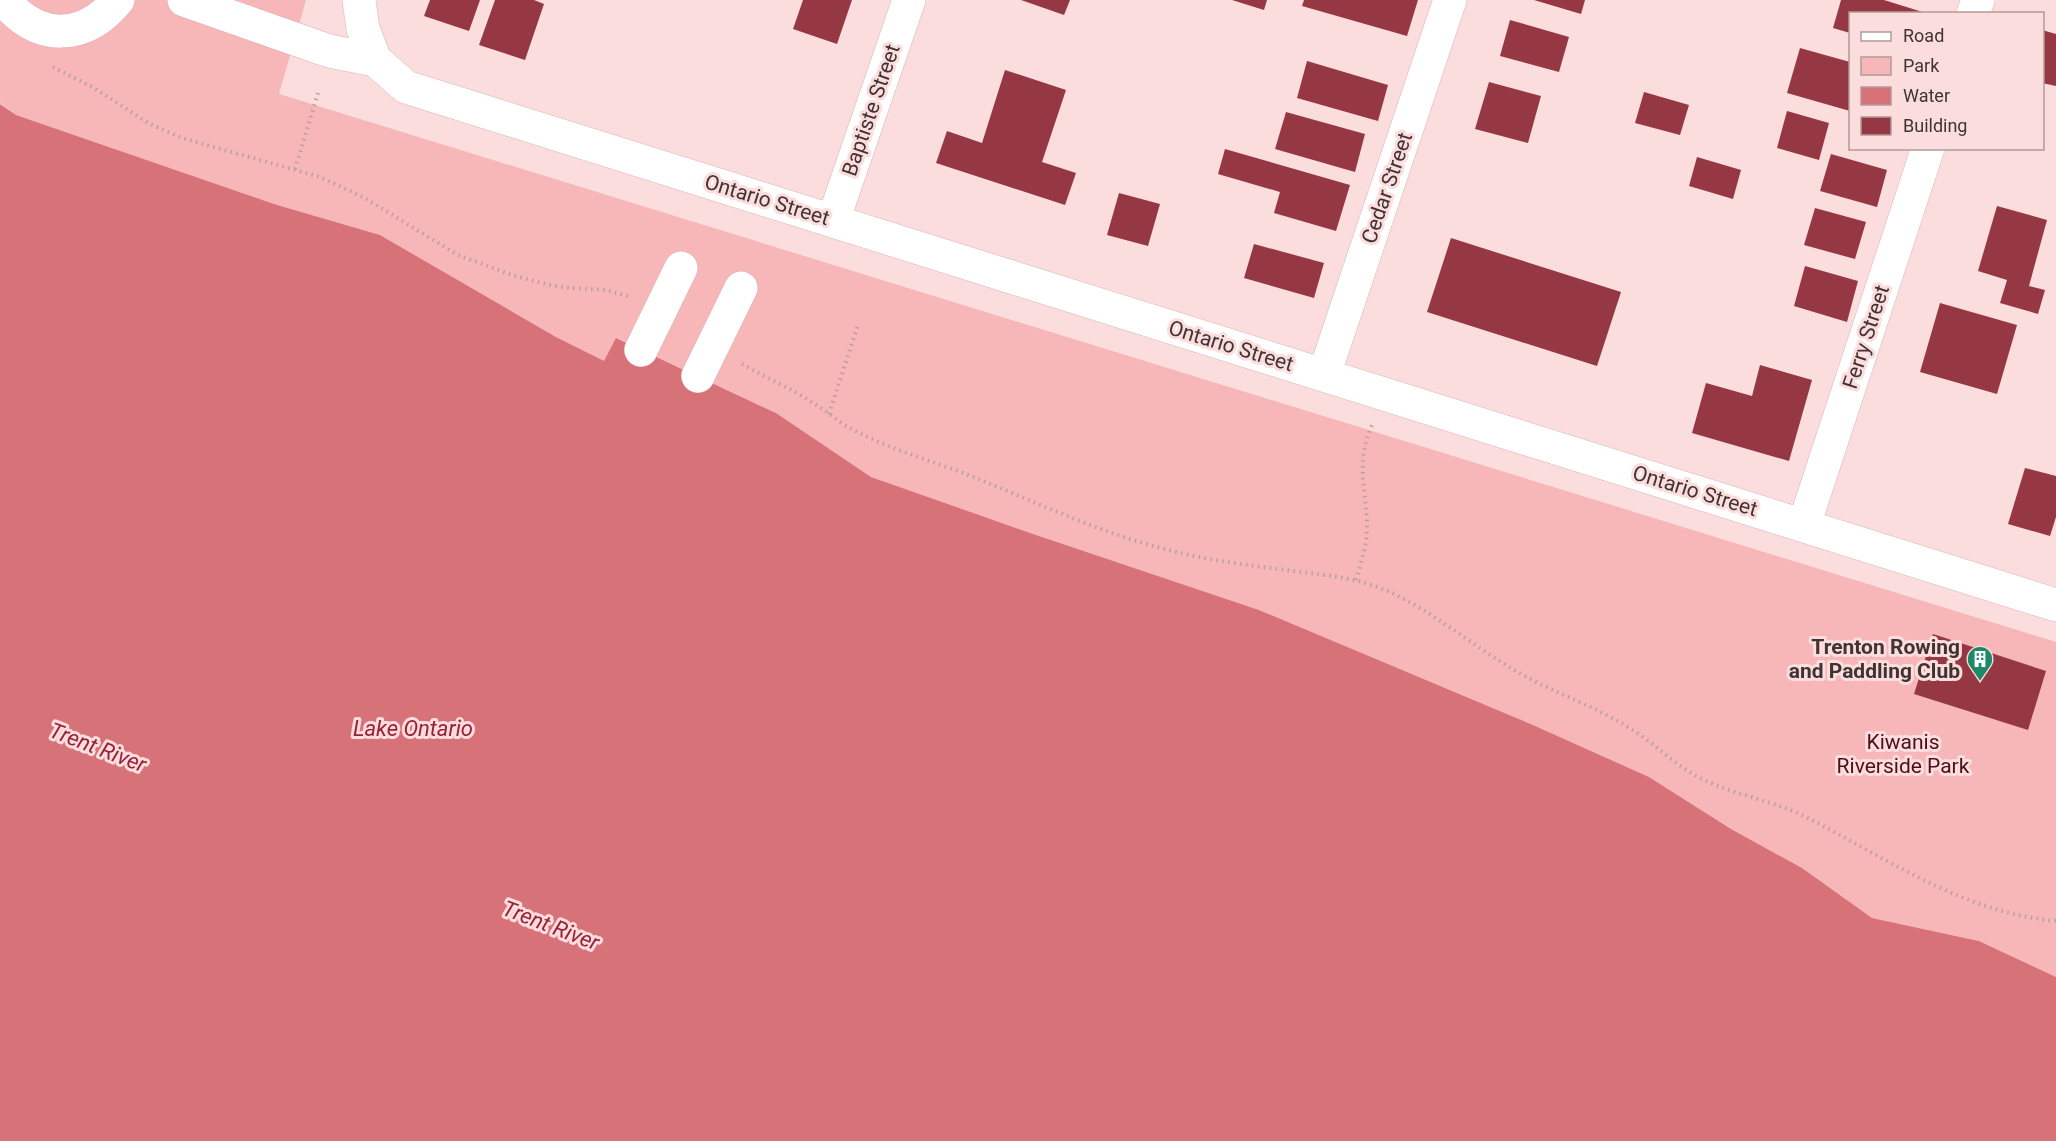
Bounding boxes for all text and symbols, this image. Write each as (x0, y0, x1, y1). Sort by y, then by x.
legend (1849, 12, 2044, 150)
text: Road (1903, 25, 1944, 46)
street label: Baptiste Street (837, 41, 905, 179)
text: Park (1903, 55, 1940, 76)
text: Water (1903, 85, 1950, 106)
text: Building (1903, 115, 1967, 136)
street label: Cedar Street (1357, 129, 1417, 247)
street label: Ontario Street (702, 170, 832, 230)
street label: Ferry Street (1838, 282, 1894, 392)
street label: Ontario Street (1166, 316, 1296, 376)
street label: Ontario Street (1630, 461, 1760, 521)
place label: Trenton Rowing and Paddling Club (1789, 635, 1960, 683)
building icon: Trenton Rowing and Paddling Club (1965, 644, 1995, 682)
water label: Lake Ontario (353, 716, 473, 741)
water label: Trent River (46, 718, 150, 778)
park label: Kiwanis Riverside Park (1837, 730, 1970, 778)
water label: Trent River (499, 896, 603, 956)

